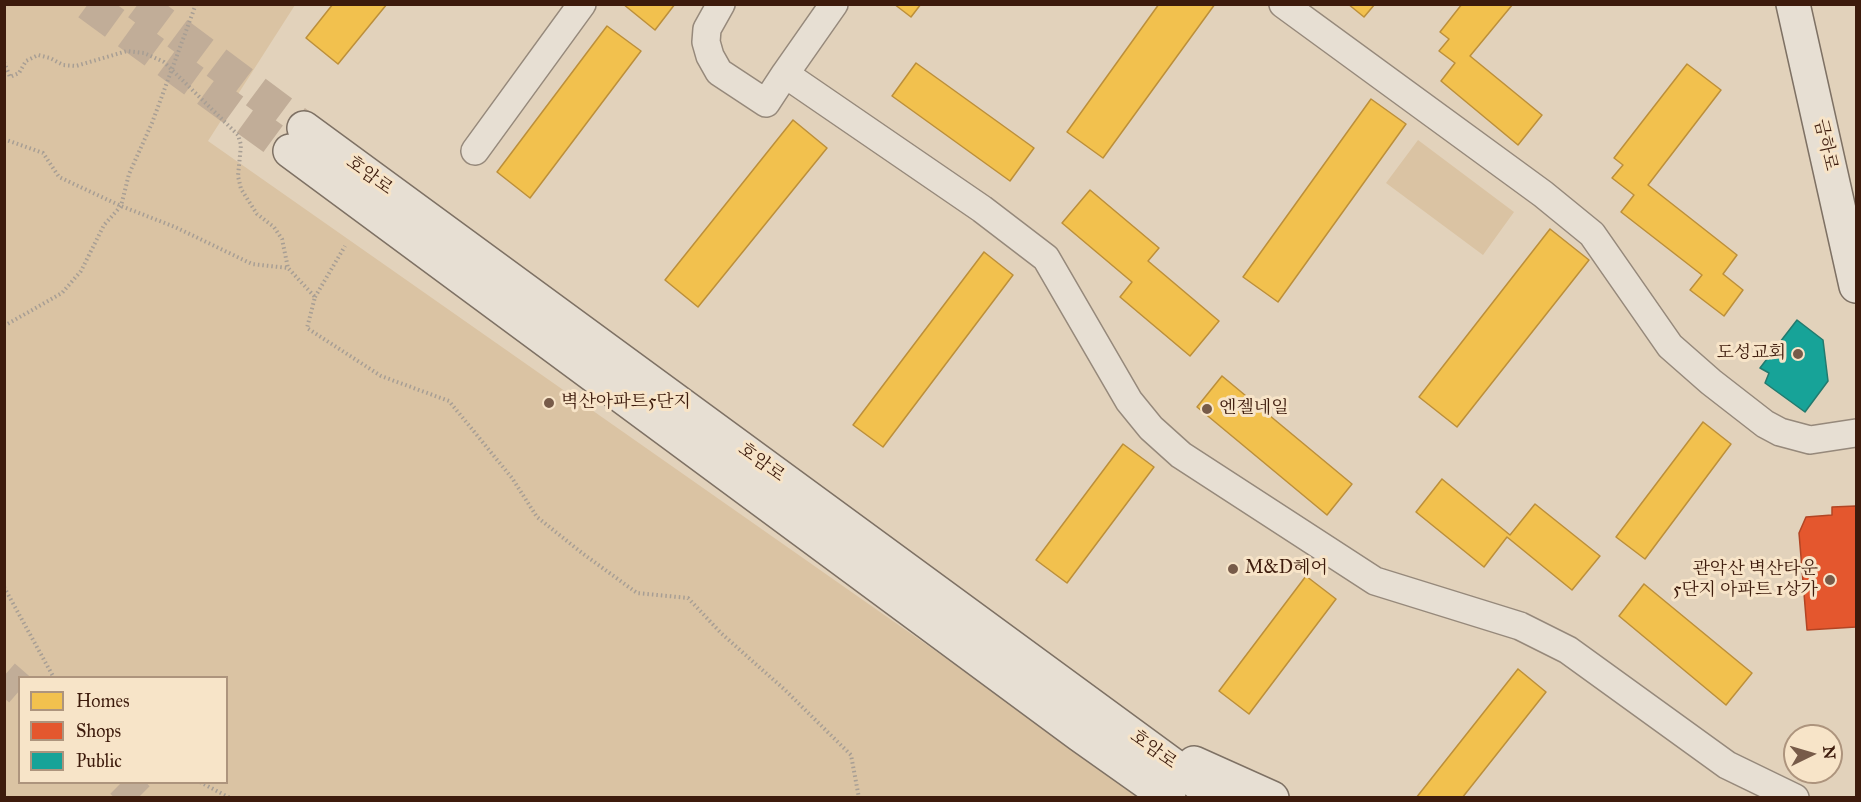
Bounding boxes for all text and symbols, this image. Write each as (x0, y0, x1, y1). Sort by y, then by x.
street label: 금하로 (1809, 117, 1841, 173)
street label: 호암로 (342, 152, 396, 200)
place label: 도성교회 (1716, 343, 1786, 365)
marker: 도성교회 (1791, 347, 1805, 361)
place label: 벽산아파트5단지 (561, 392, 691, 414)
marker: 벽산아파트5단지 (542, 396, 556, 410)
place label: 엔젤네일 (1219, 398, 1289, 420)
marker: 엔젤네일 (1200, 402, 1214, 416)
street label: 호암로 (734, 439, 788, 487)
place label: M&D헤어 (1245, 558, 1328, 580)
place label: 관악산 벽산타운 5단지 아파트 1상가 (1673, 559, 1818, 602)
marker: M&D헤어 (1226, 562, 1240, 576)
marker: 관악산 벽산타운 5단지 아파트 1상가 (1823, 573, 1837, 587)
legend (18, 676, 228, 784)
text: Homes (76, 690, 130, 712)
text: Shops (76, 720, 121, 742)
north arrow (1783, 724, 1843, 784)
street label: 호암로 (1126, 726, 1180, 774)
text: N (1819, 745, 1839, 760)
text: Public (76, 750, 122, 772)

